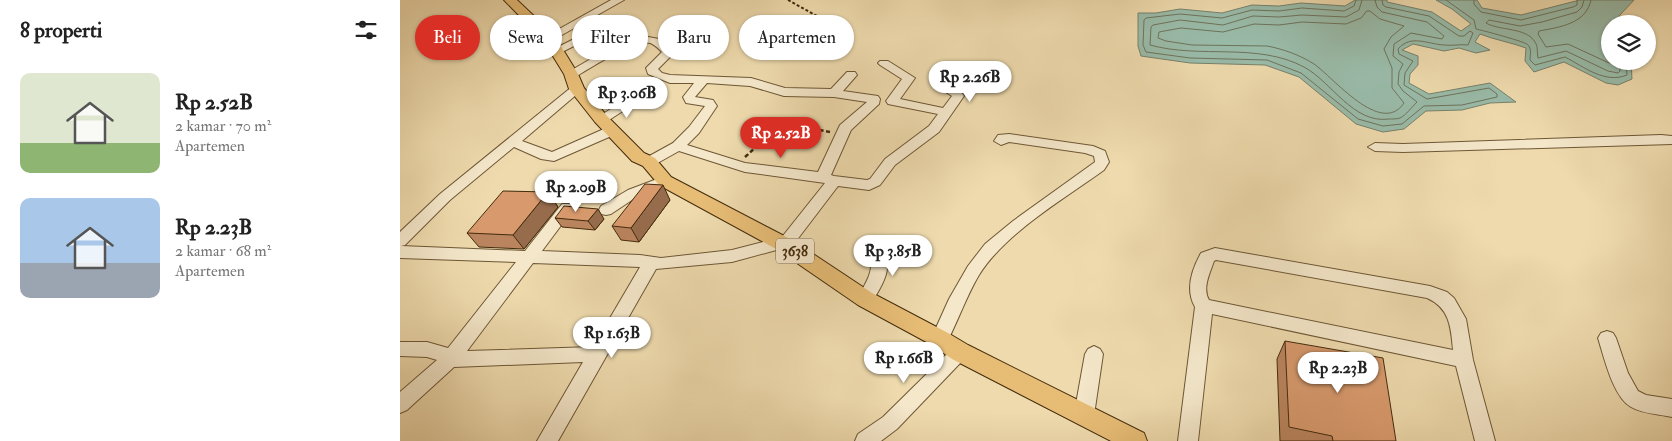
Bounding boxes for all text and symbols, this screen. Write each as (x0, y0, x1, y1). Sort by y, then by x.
chip: Beli (415, 15, 480, 60)
chip: Sewa (490, 15, 562, 60)
chip: Filter (572, 15, 648, 60)
chip: Baru (658, 15, 729, 60)
chip: Apartemen (739, 15, 854, 60)
map controls (1601, 15, 1656, 70)
button: layers (1601, 15, 1656, 70)
icon: filters (352, 16, 380, 44)
text: 8 properti (20, 17, 102, 44)
pin: Rp 2.26B (918, 61, 1022, 103)
text: Rp 2.26B (940, 67, 1000, 87)
pin: Rp 3.06B (575, 76, 679, 119)
text: Rp 3.06B (598, 83, 656, 103)
text: Rp 2.52B (175, 89, 253, 116)
icon: home (60, 93, 120, 153)
text: 2 kamar · 70 m² (175, 116, 271, 136)
pin: Rp 2.52B (729, 116, 833, 159)
text: Rp 2.52B (751, 123, 811, 143)
text: Apartemen (175, 136, 245, 156)
pin: Rp 2.09B (524, 170, 628, 213)
text: Rp 2.09B (545, 177, 607, 197)
text: Rp 2.23B (175, 214, 252, 241)
icon: home (60, 218, 120, 278)
pin: Rp 3.85B (841, 234, 945, 277)
road number: 3638 (776, 238, 814, 264)
text: 2 kamar · 68 m² (175, 241, 271, 261)
text: Rp 3.85B (864, 241, 922, 261)
text: Apartemen (175, 261, 245, 281)
pin: Rp 1.63B (560, 316, 664, 359)
text: Rp 1.63B (584, 323, 640, 343)
pin: Rp 1.66B (852, 342, 956, 384)
text: Rp 1.66B (875, 348, 933, 368)
pin: Rp 2.23B (1286, 352, 1390, 394)
text: Rp 2.23B (1309, 358, 1367, 378)

